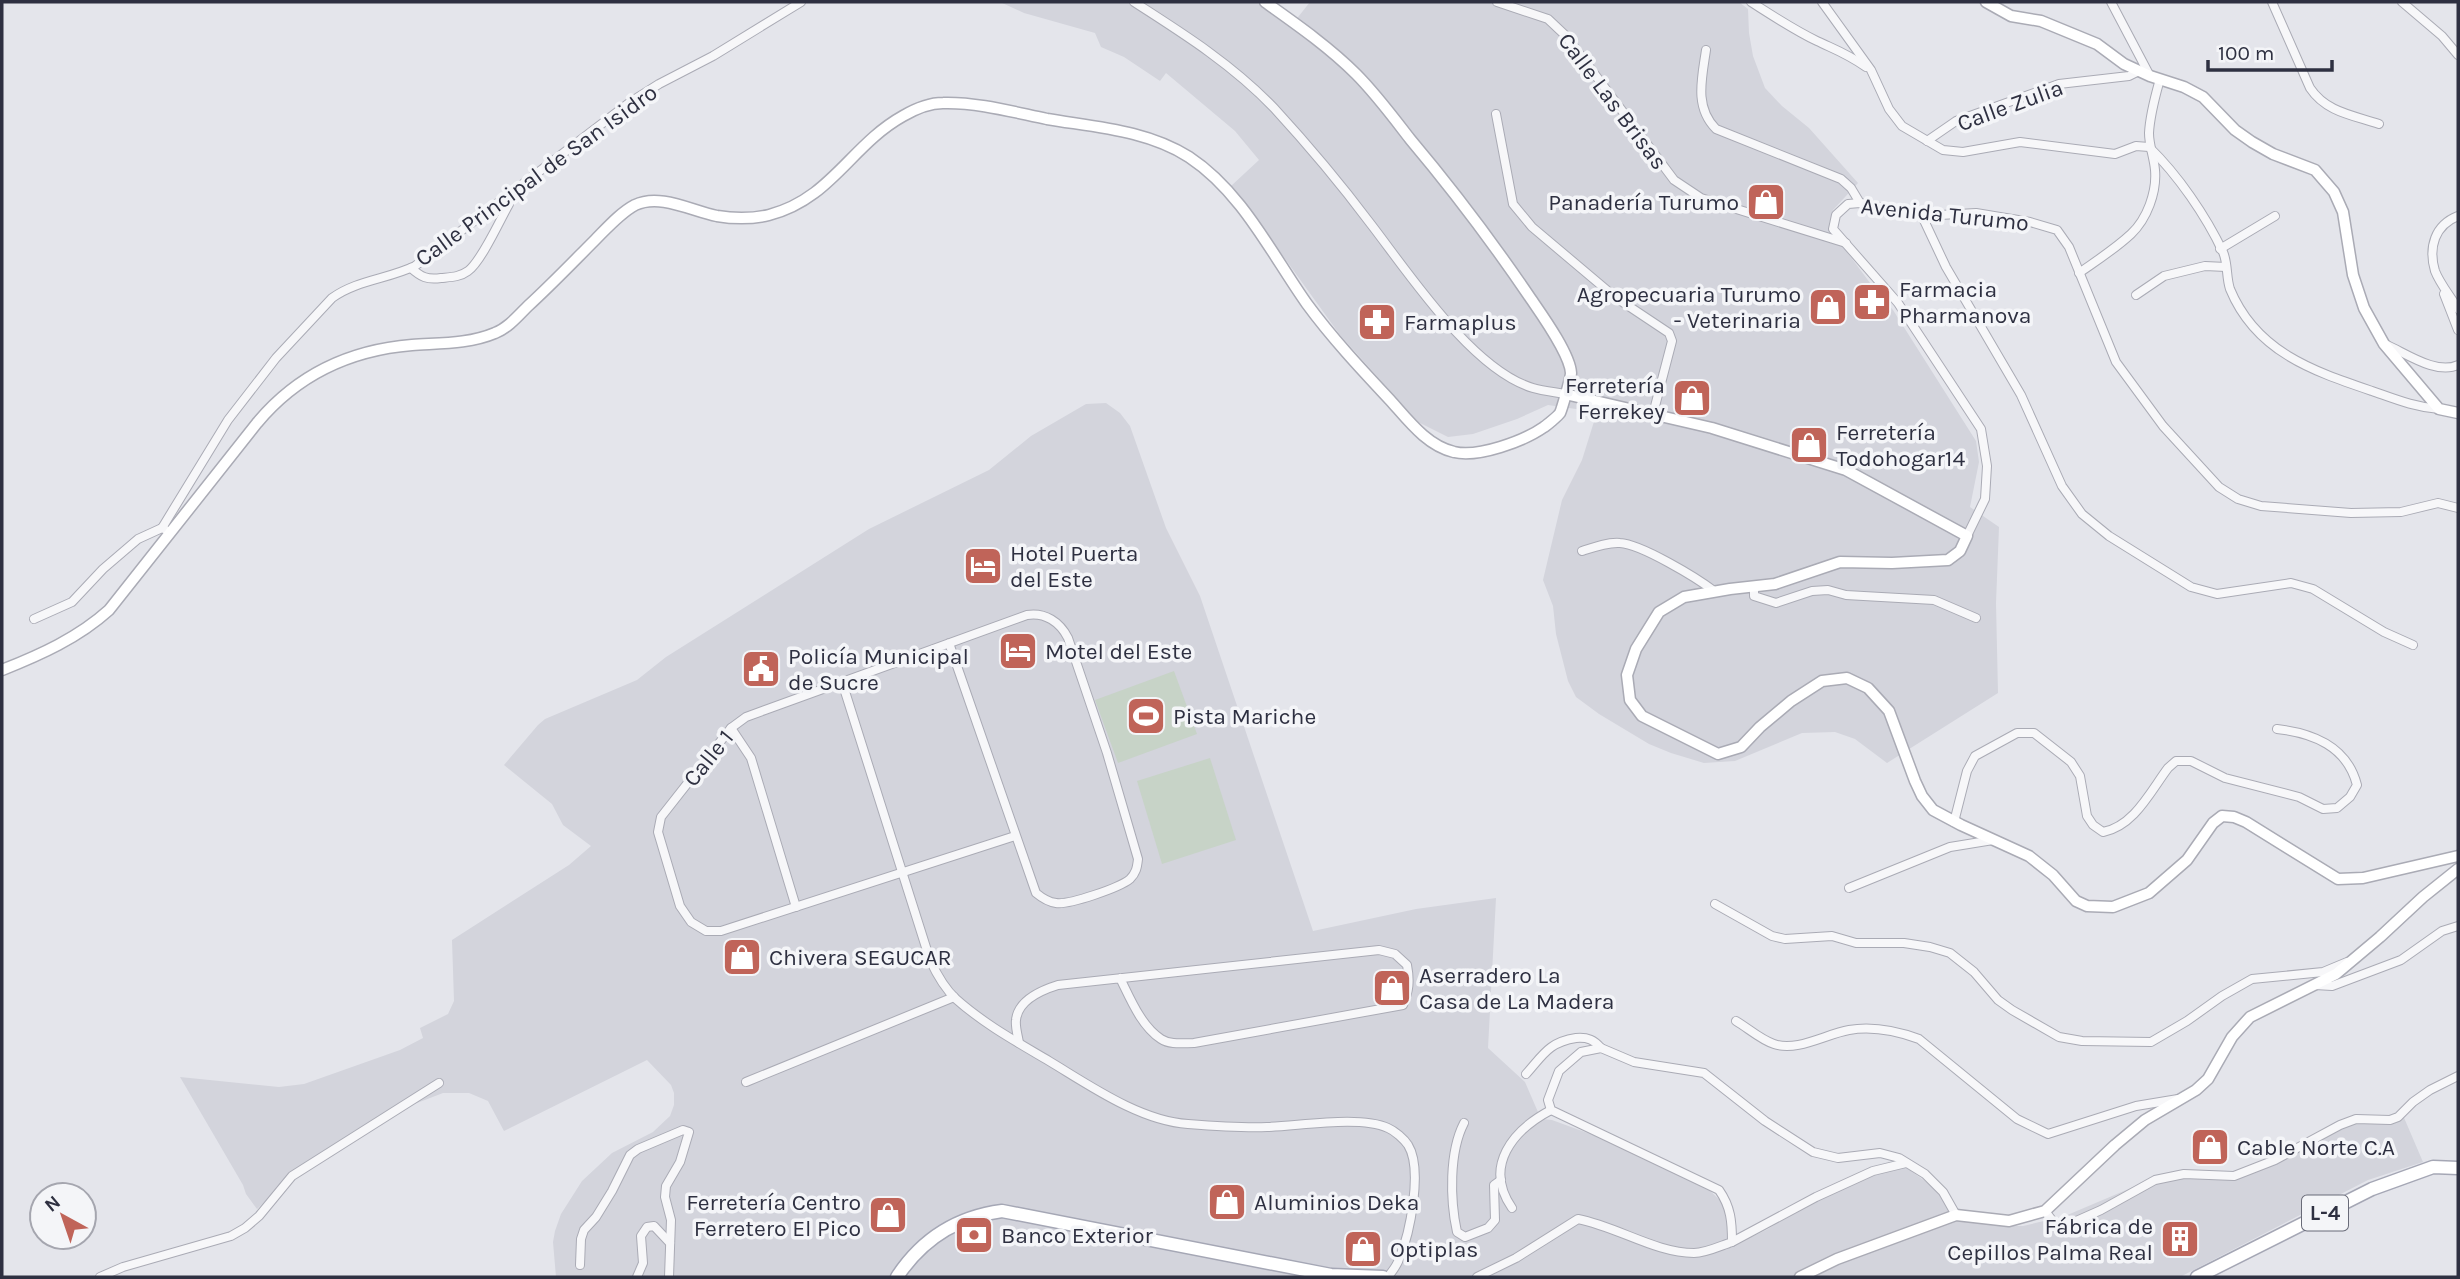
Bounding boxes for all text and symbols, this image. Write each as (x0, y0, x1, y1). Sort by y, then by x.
street label: Calle Las Brisas (1552, 28, 1673, 175)
scale bar (2208, 28, 2332, 72)
text: 100 m (2218, 41, 2275, 65)
street label: Calle Zulia (1954, 74, 2067, 137)
street label: Calle Principal de San Isidro (410, 79, 662, 272)
shop icon: Panadería Turumo (1745, 181, 1787, 223)
place label: Panadería Turumo (1548, 189, 1739, 216)
street label: Avenida Turumo (1860, 192, 2030, 237)
place label: Farmacia Pharmanova (1899, 276, 2031, 329)
place label: Agropecuaria Turumo - Veterinaria (1577, 281, 1801, 334)
pharmacy icon: Farmacia Pharmanova (1851, 281, 1893, 323)
shop icon: Agropecuaria Turumo - Veterinaria (1807, 286, 1849, 328)
pharmacy icon: Farmaplus (1356, 301, 1398, 343)
place label: Farmaplus (1404, 309, 1517, 336)
place label: Ferretería Ferrekey (1565, 372, 1665, 425)
shop icon: Ferretería Ferrekey (1671, 377, 1713, 419)
place label: Ferretería Todohogar14 (1836, 419, 1965, 472)
shop icon: Ferretería Todohogar14 (1788, 424, 1830, 466)
place label: Hotel Puerta del Este (1010, 540, 1138, 593)
hotel icon: Hotel Puerta del Este (962, 545, 1004, 587)
hotel icon: Motel del Este (997, 630, 1039, 672)
place label: Motel del Este (1045, 638, 1192, 665)
place label: Policía Municipal de Sucre (788, 643, 969, 696)
public building icon: Policía Municipal de Sucre (740, 648, 782, 690)
sports icon: Pista Mariche (1125, 695, 1167, 737)
place label: Pista Mariche (1173, 703, 1316, 730)
street label: Calle 1 (678, 725, 739, 792)
shop icon: Chivera SEGUCAR (721, 936, 763, 978)
place label: Chivera SEGUCAR (769, 944, 952, 971)
place label: Aserradero La Casa de La Madera (1419, 962, 1614, 1015)
shop icon: Aserradero La Casa de La Madera (1371, 967, 1413, 1009)
shop icon: Cable Norte C.A (2189, 1126, 2231, 1168)
place label: Cable Norte C.A (2237, 1134, 2395, 1161)
north arrow (28, 1181, 98, 1251)
shop icon: Aluminios Deka (1206, 1181, 1248, 1223)
place label: Ferretería Centro Ferretero El Pico (686, 1189, 861, 1242)
place label: Aluminios Deka (1254, 1189, 1419, 1216)
text: N (40, 1191, 65, 1217)
shop icon: Ferretería Centro Ferretero El Pico (867, 1194, 909, 1236)
road number: L-4 (2302, 1196, 2348, 1230)
place label: Fábrica de Cepillos Palma Real (1947, 1213, 2153, 1266)
bank icon: Banco Exterior (953, 1214, 995, 1256)
building icon: Fábrica de Cepillos Palma Real (2159, 1218, 2201, 1260)
place label: Banco Exterior (1001, 1222, 1154, 1249)
shop icon: Optiplas (1342, 1228, 1384, 1270)
place label: Optiplas (1390, 1236, 1478, 1263)

